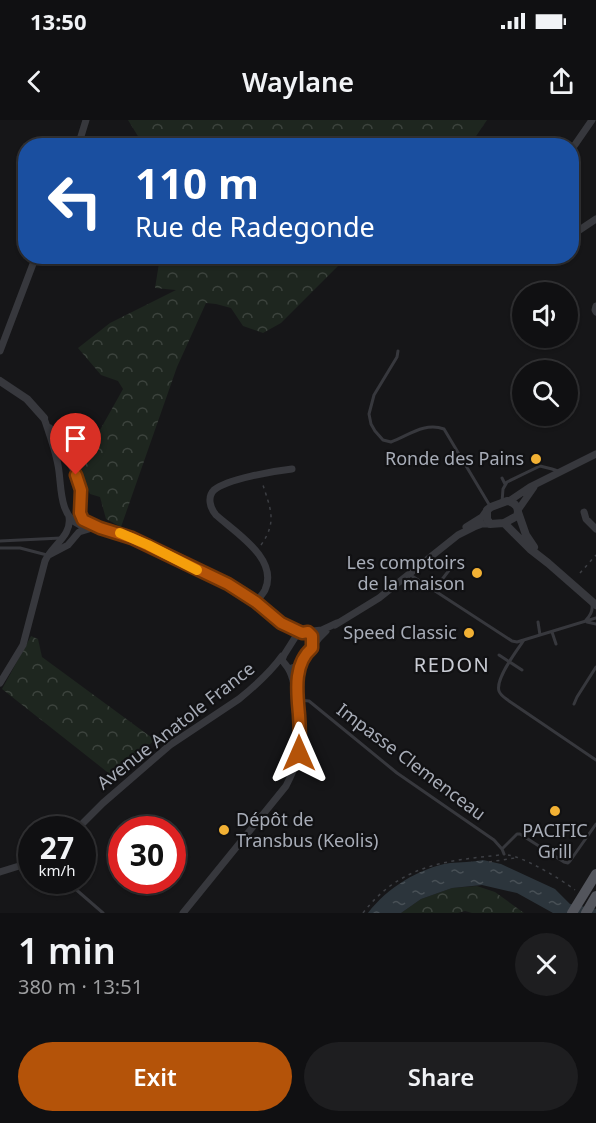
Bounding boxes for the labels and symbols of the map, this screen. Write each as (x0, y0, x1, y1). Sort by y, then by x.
pin (50, 413, 101, 475)
place label: Ronde des Pains (385, 446, 524, 470)
marker: Ronde des Pains (529, 452, 543, 466)
place label: Les comptoirs de la maison (347, 550, 465, 595)
marker: Les comptoirs de la maison (470, 566, 484, 580)
place label: Speed Classic (343, 620, 457, 644)
marker: Speed Classic (462, 626, 476, 640)
district label: REDON (414, 651, 490, 678)
street label: Avenue Anatole France (92, 656, 259, 794)
street label: Impasse Clemenceau (332, 697, 491, 825)
position arrow (267, 721, 331, 785)
marker: PACIFIC Grill (548, 804, 562, 818)
place label: Dépôt de Transbus (Keolis) (236, 807, 378, 852)
speed limit sign: 30 (108, 816, 186, 894)
place label: PACIFIC Grill (522, 818, 588, 863)
marker: Dépôt de Transbus (Keolis) (217, 823, 231, 837)

